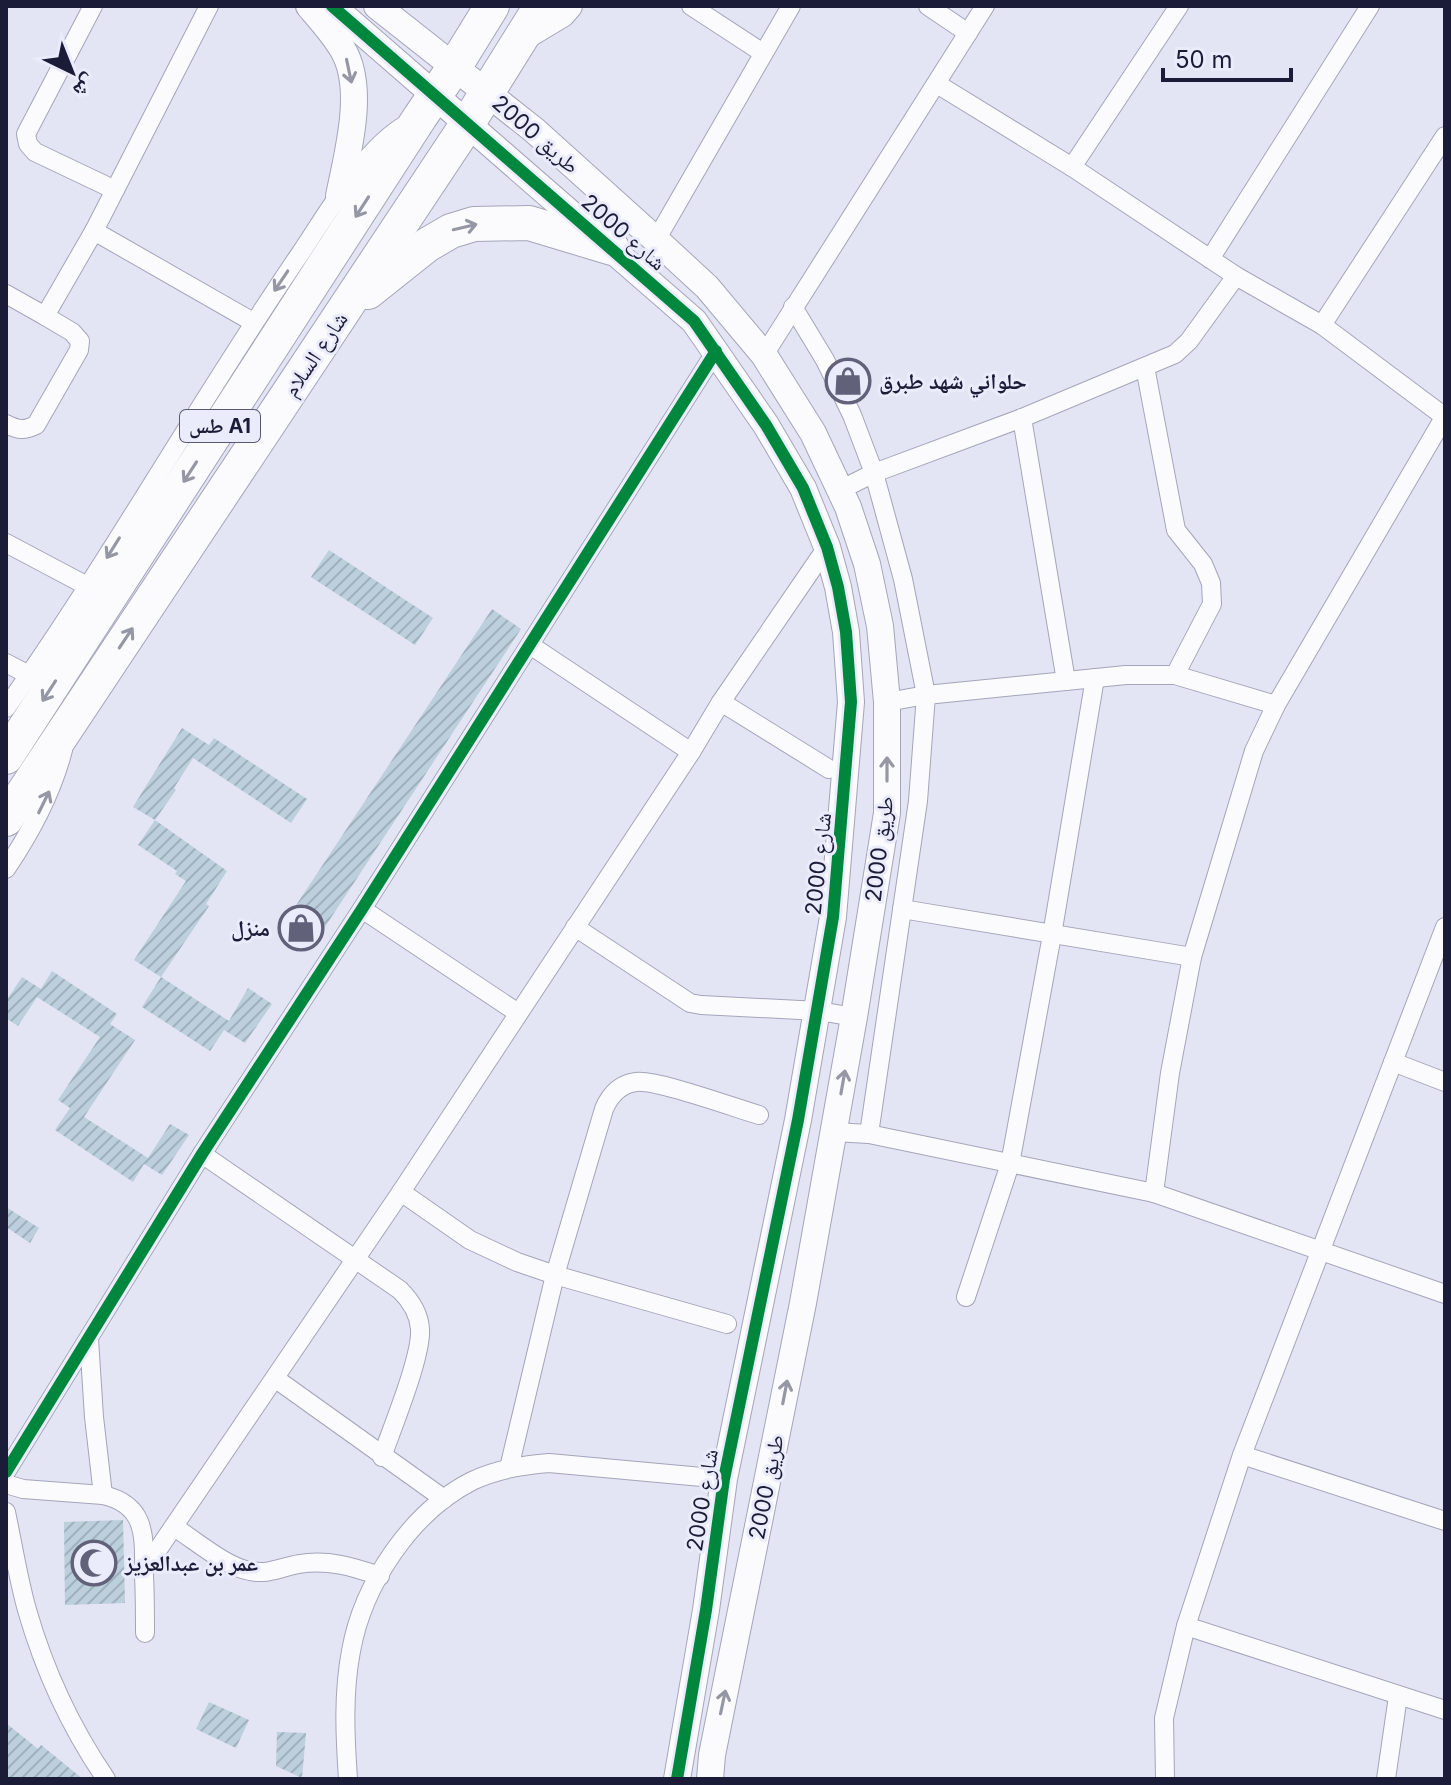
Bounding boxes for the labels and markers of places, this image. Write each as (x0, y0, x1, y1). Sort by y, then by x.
shop icon: حلواني شهد طبرق (824, 357, 872, 405)
place label: حلواني شهد طبرق (879, 368, 1027, 398)
shop icon: منزل (277, 904, 325, 952)
place label: منزل (231, 915, 270, 942)
mosque icon: عمر بن عبدالعزيز (70, 1539, 118, 1587)
place label: عمر بن عبدالعزيز (124, 1550, 258, 1577)

